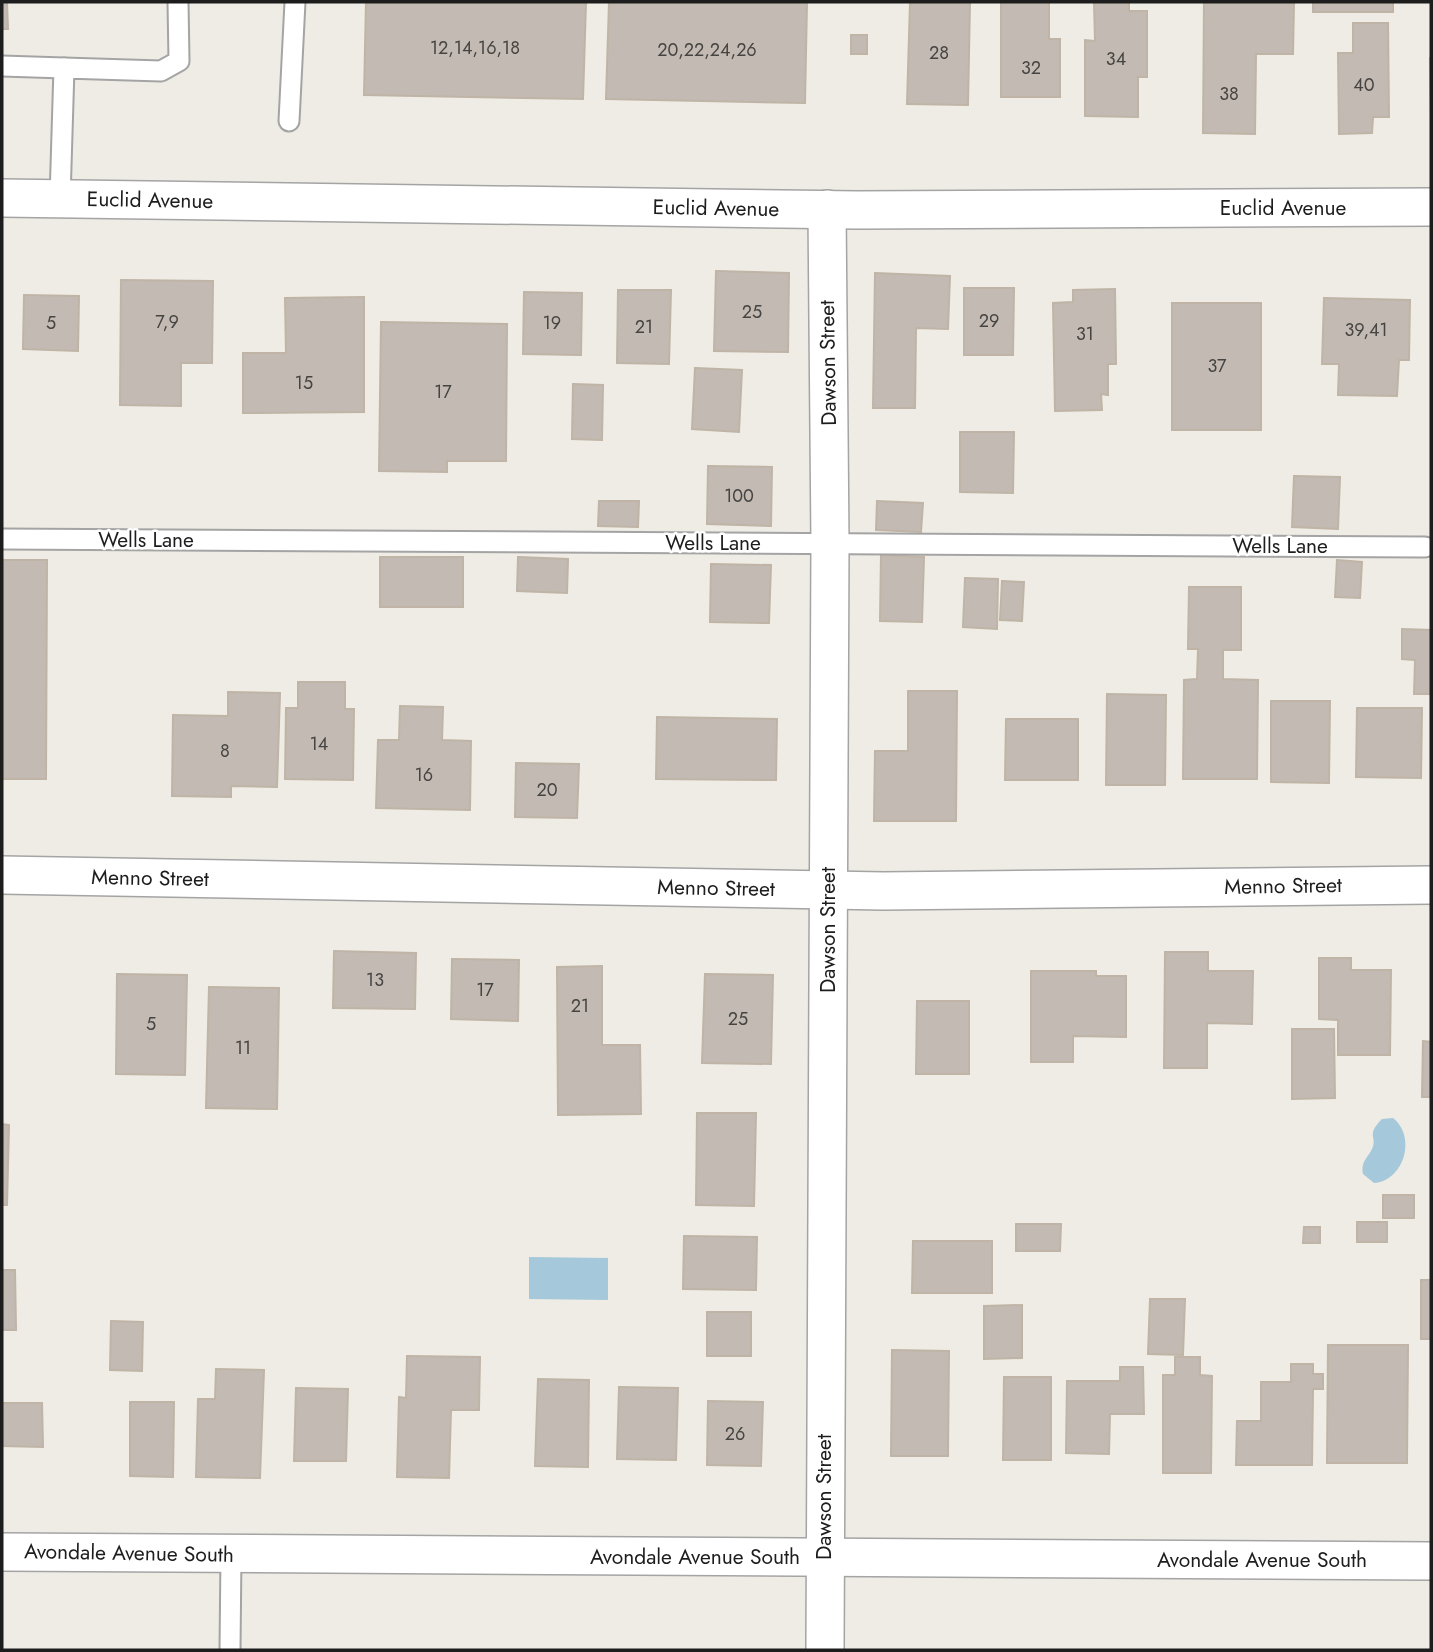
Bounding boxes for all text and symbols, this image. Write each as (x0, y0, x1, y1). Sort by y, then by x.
house number: 12,14,16,18 (430, 35, 520, 61)
house number: 20,22,24,26 (657, 37, 757, 63)
house number: 28 (929, 40, 949, 66)
house number: 34 (1106, 46, 1126, 72)
house number: 32 (1021, 55, 1041, 81)
house number: 40 (1353, 72, 1375, 98)
house number: 38 (1219, 81, 1239, 107)
street label: Euclid Avenue (86, 184, 214, 216)
street label: Euclid Avenue (652, 192, 780, 224)
street label: Euclid Avenue (1220, 193, 1346, 223)
house number: 25 (742, 299, 762, 325)
street label: Dawson Street (812, 300, 844, 426)
house number: 29 (979, 308, 999, 334)
house number: 7,9 (155, 309, 179, 335)
house number: 5 (46, 310, 56, 336)
house number: 19 (543, 310, 561, 336)
house number: 21 (635, 314, 653, 340)
house number: 39,41 (1344, 317, 1388, 343)
house number: 31 (1076, 321, 1094, 347)
house number: 37 (1207, 353, 1227, 379)
house number: 15 (295, 370, 313, 396)
house number: 17 (434, 379, 452, 405)
house number: 100 (724, 483, 754, 509)
street label: Wells Lane (98, 525, 194, 555)
street label: Wells Lane (665, 528, 761, 558)
street label: Wells Lane (1232, 531, 1328, 561)
house number: 14 (310, 731, 328, 757)
house number: 8 (220, 738, 230, 764)
house number: 16 (415, 762, 433, 788)
house number: 20 (536, 777, 558, 803)
street label: Menno Street (91, 862, 209, 894)
street label: Dawson Street (813, 867, 843, 993)
street label: Menno Street (1224, 870, 1342, 902)
street label: Menno Street (657, 872, 775, 904)
house number: 13 (366, 967, 384, 993)
house number: 17 (476, 977, 494, 1003)
house number: 21 (571, 993, 589, 1019)
house number: 25 (728, 1006, 748, 1032)
house number: 5 (146, 1011, 156, 1037)
house number: 11 (235, 1035, 251, 1061)
house number: 26 (725, 1421, 745, 1447)
street label: Dawson Street (809, 1434, 839, 1560)
street label: Avondale Avenue South (24, 1536, 234, 1570)
street label: Avondale Avenue South (590, 1542, 800, 1572)
street label: Avondale Avenue South (1157, 1545, 1367, 1575)

